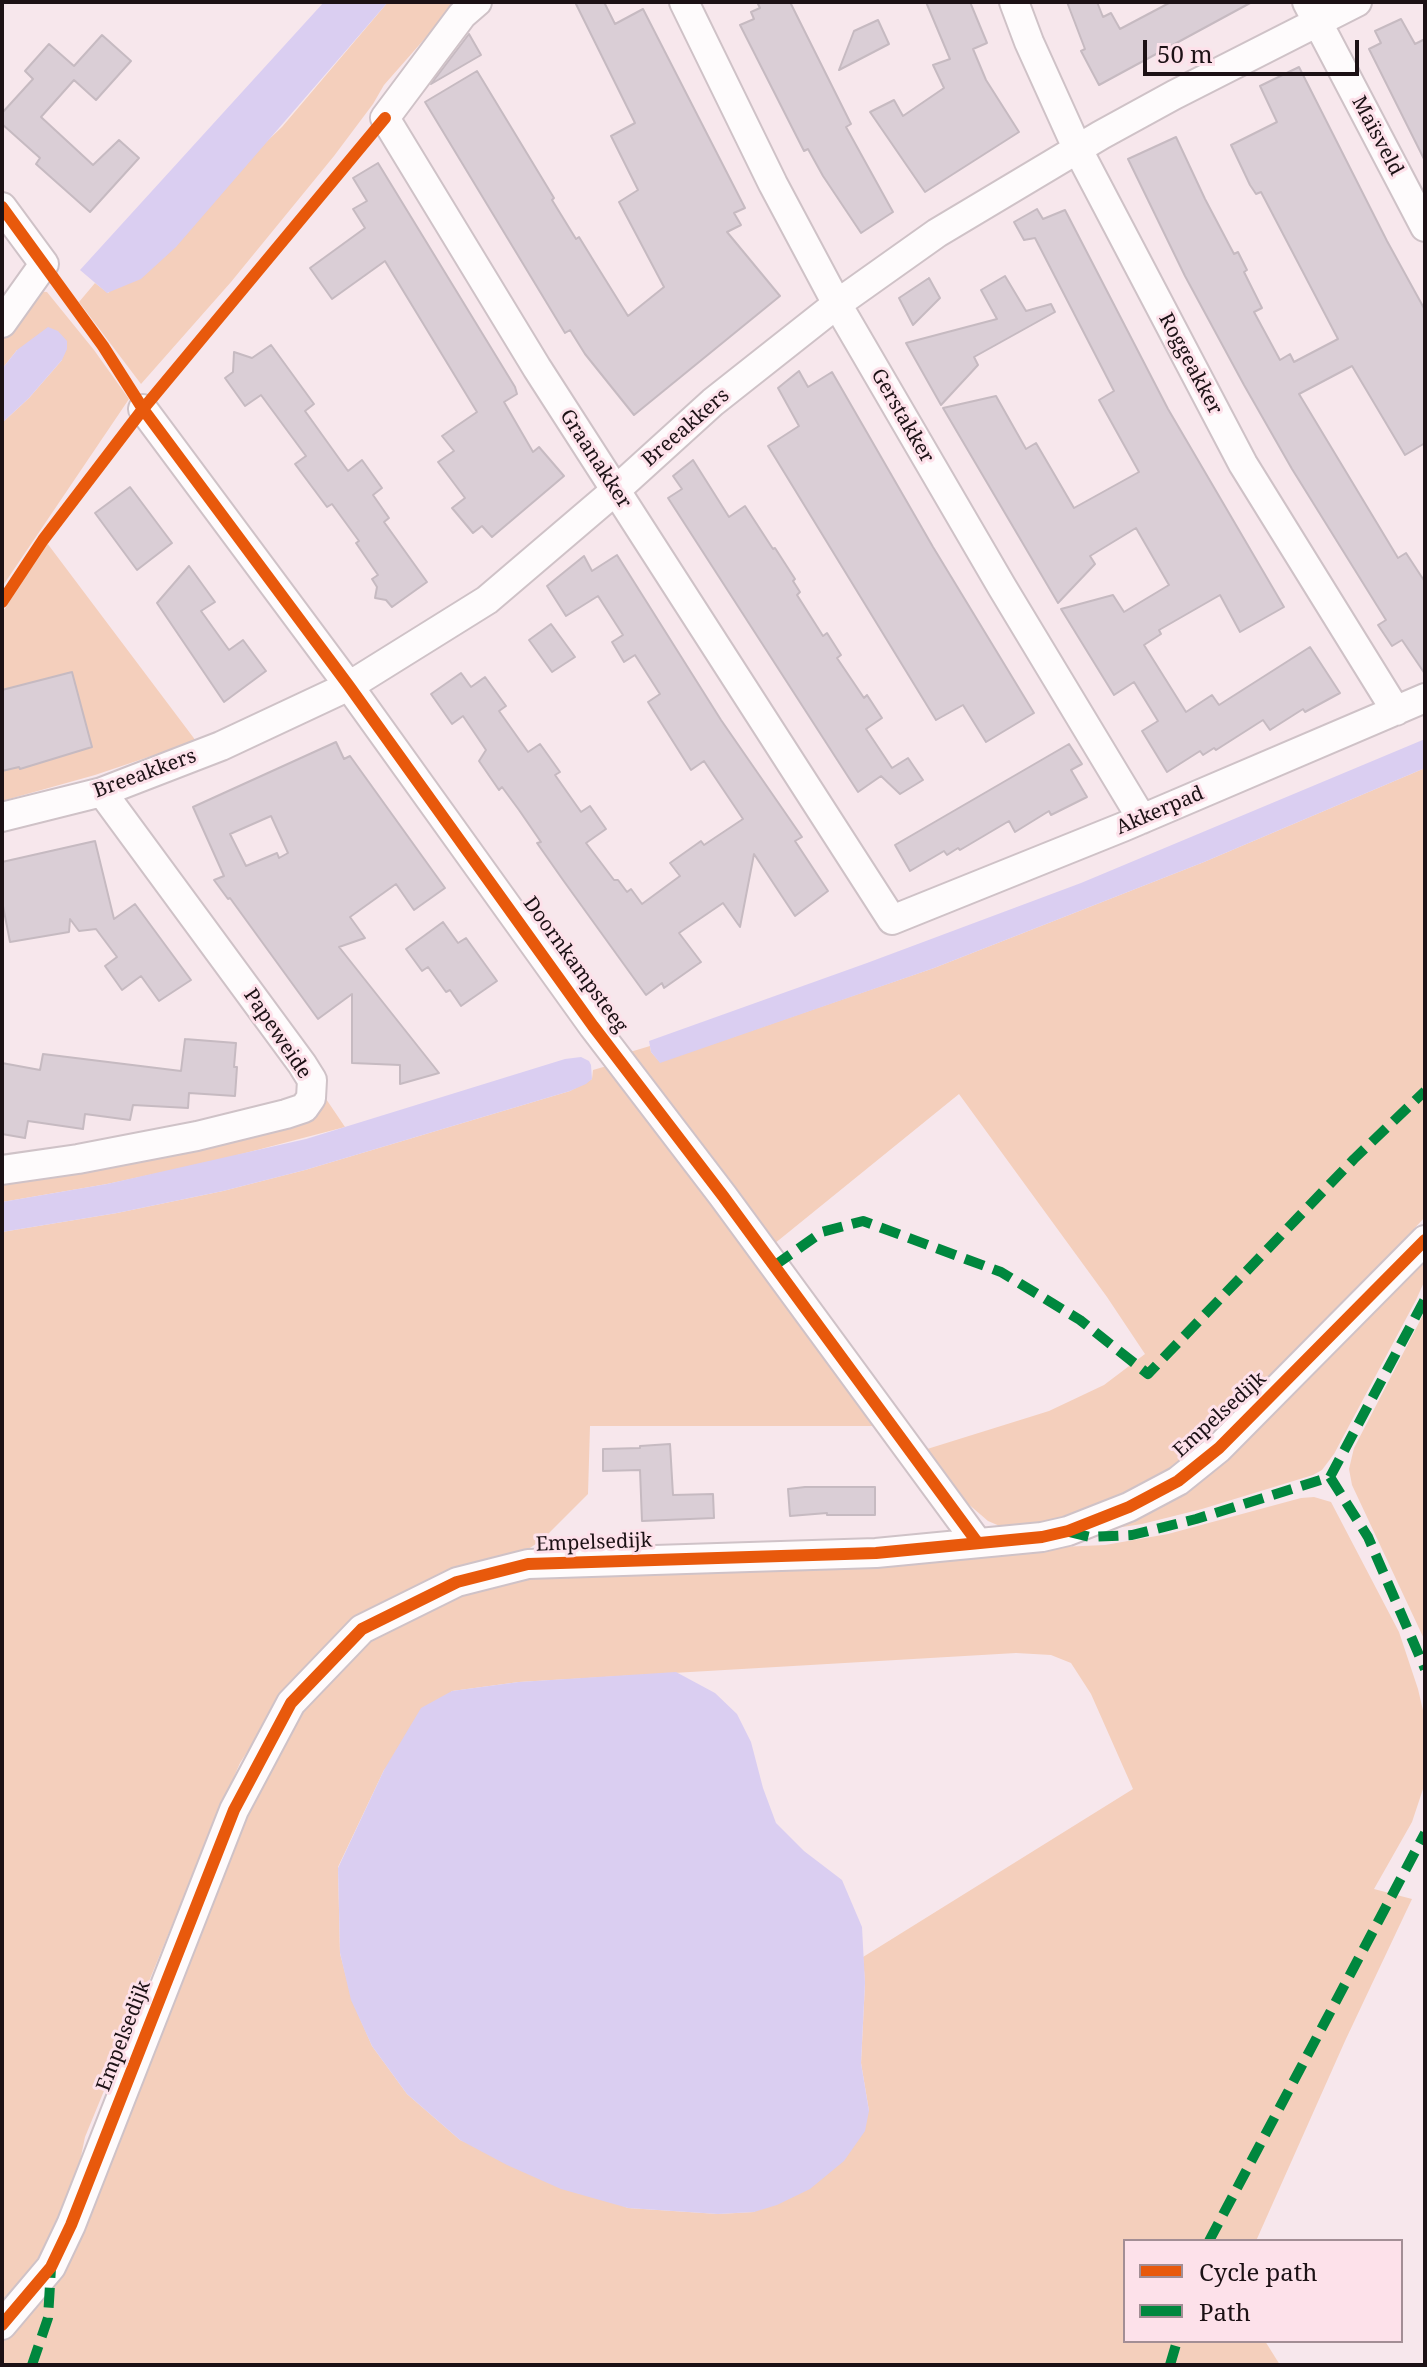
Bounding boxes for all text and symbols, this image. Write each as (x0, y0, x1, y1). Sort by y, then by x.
scale bar (1147, 24, 1363, 74)
text: 50 m (1157, 37, 1213, 70)
street label: Maïsveld (1346, 92, 1408, 180)
street label: Roggeakker (1153, 309, 1227, 419)
street label: Gerstakker (865, 365, 939, 467)
street label: Breeakkers (638, 384, 734, 472)
street label: Graanakker (554, 405, 636, 513)
street label: Breeakkers (90, 744, 200, 804)
street label: Akkerpad (1112, 782, 1208, 840)
street label: Doornkampsteeg (518, 892, 632, 1038)
street label: Papeweide (238, 984, 316, 1084)
street label: Empelsedijk (1169, 1367, 1271, 1463)
street label: Empelsedijk (535, 1529, 653, 1557)
street label: Empelsedijk (92, 1977, 156, 2095)
legend (1123, 2239, 1403, 2343)
text: Cycle path (1199, 2255, 1318, 2288)
text: Path (1199, 2295, 1251, 2328)

